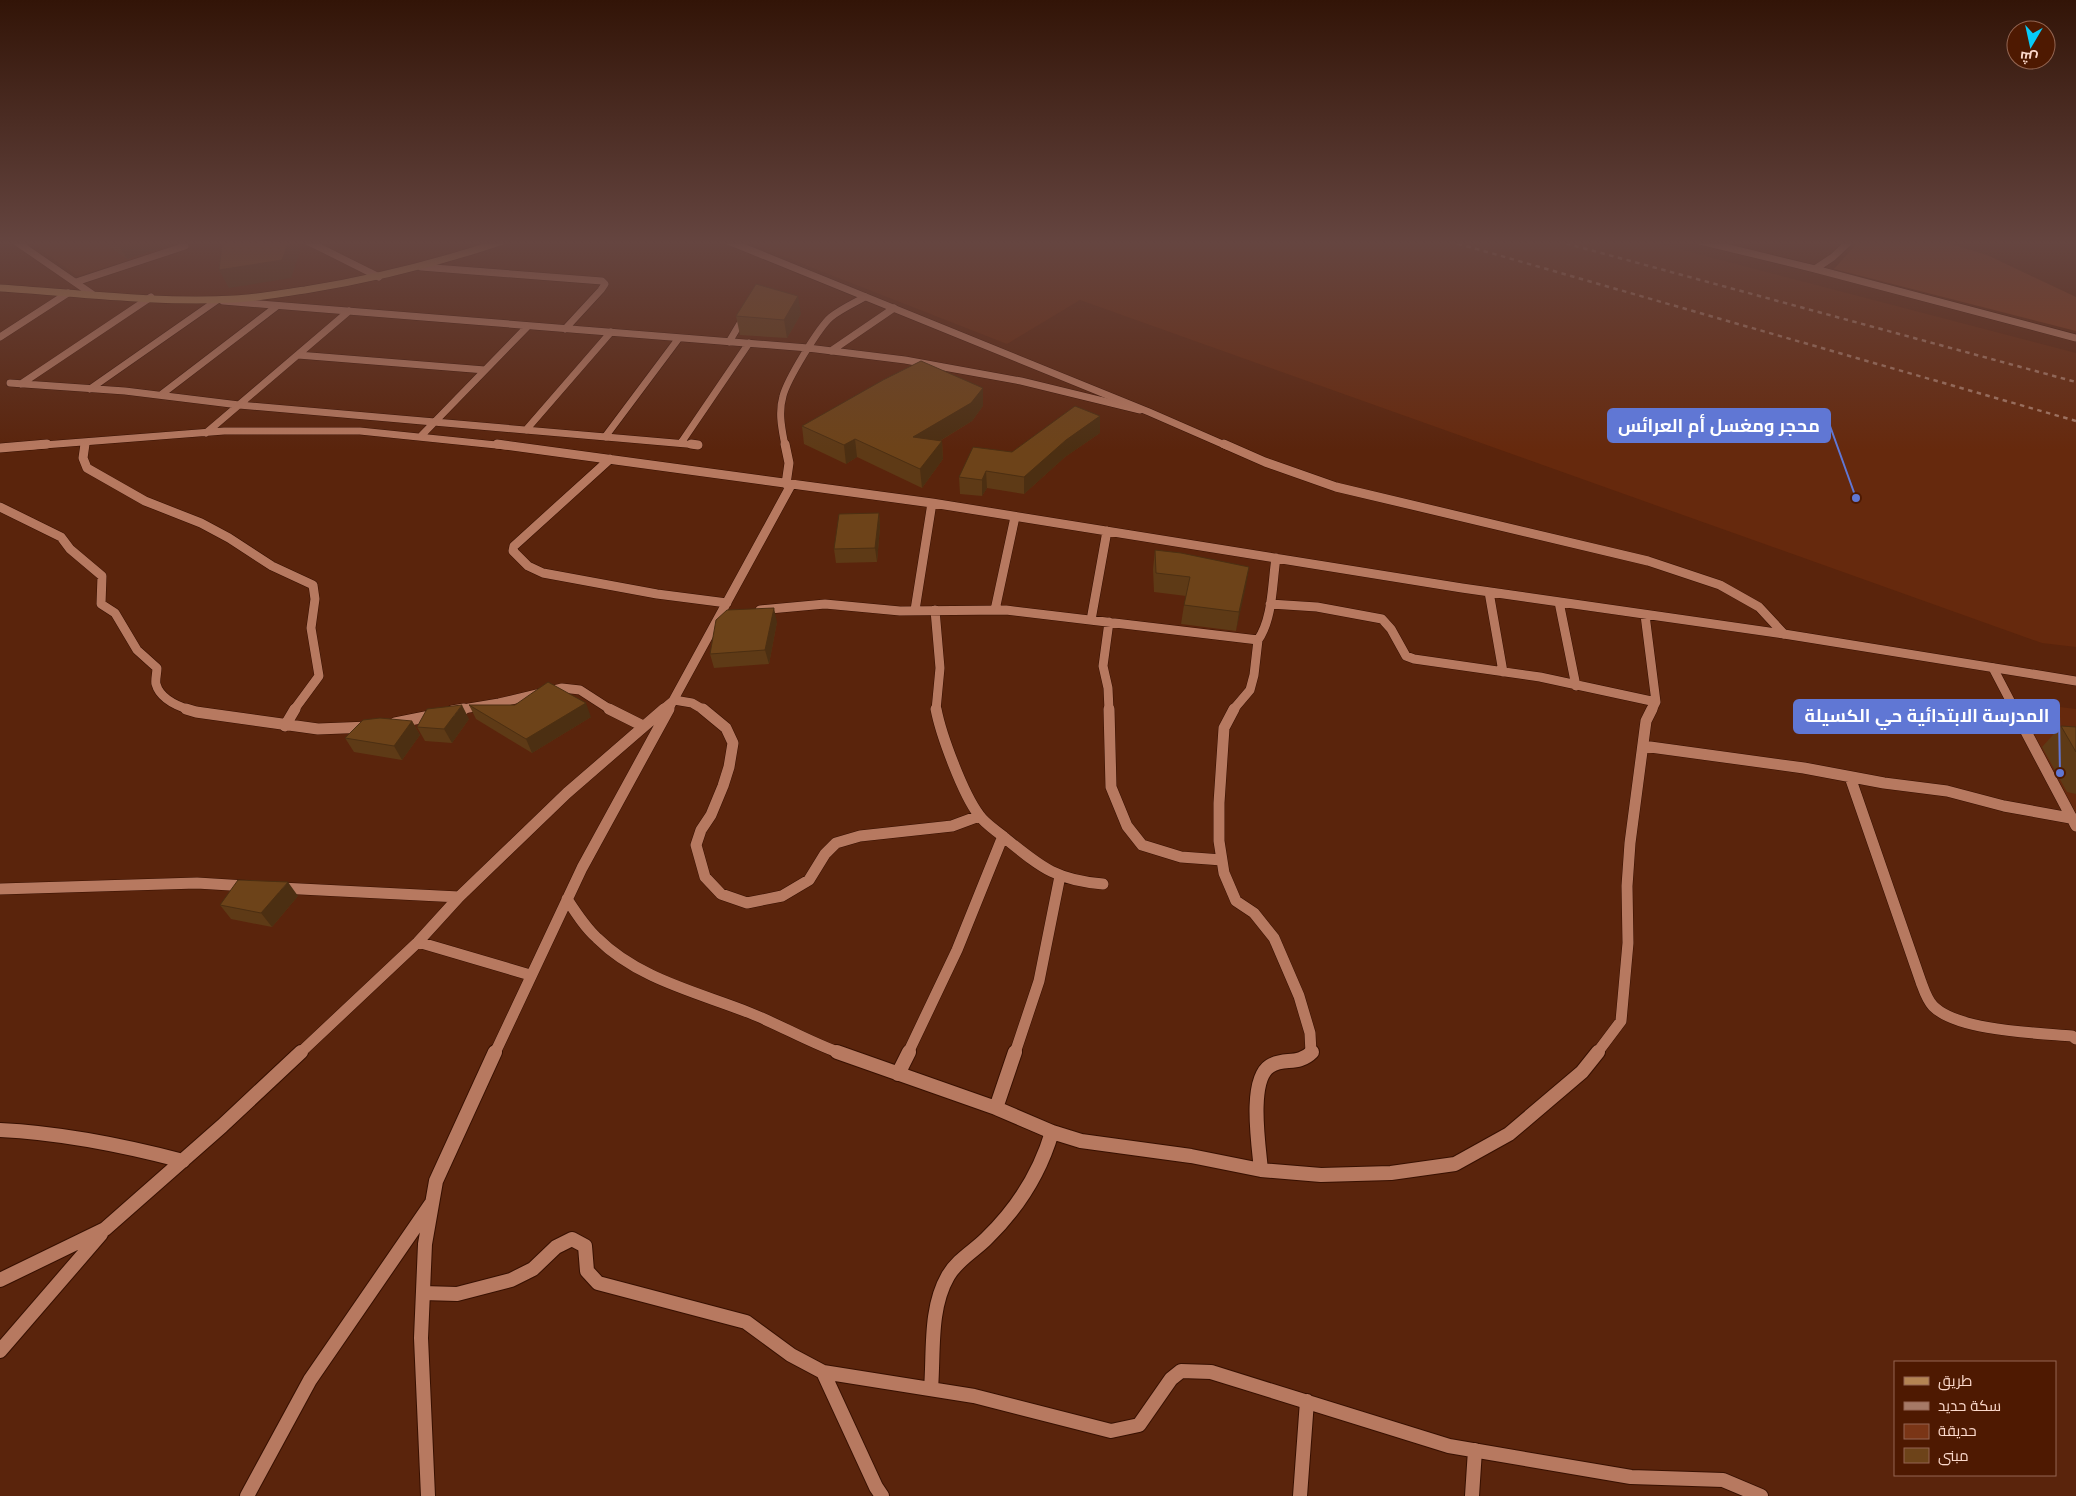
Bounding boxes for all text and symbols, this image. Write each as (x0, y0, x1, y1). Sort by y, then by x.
north arrow (2006, 20, 2056, 70)
text: ش (2019, 48, 2039, 68)
callout: محجر ومغسل أم العرائس (1608, 409, 1830, 442)
text: محجر ومغسل أم العرائس (1618, 413, 1820, 438)
callout: المدرسة الابتدائية حي الكسيلة (1794, 700, 2059, 733)
text: المدرسة الابتدائية حي الكسيلة (1805, 704, 2049, 731)
legend (1894, 1361, 2056, 1476)
text: طريق (1938, 1371, 1972, 1391)
text: سكة حديد (1938, 1396, 2001, 1415)
text: حديقة (1938, 1421, 1977, 1440)
text: مبنى (1938, 1446, 1969, 1466)

